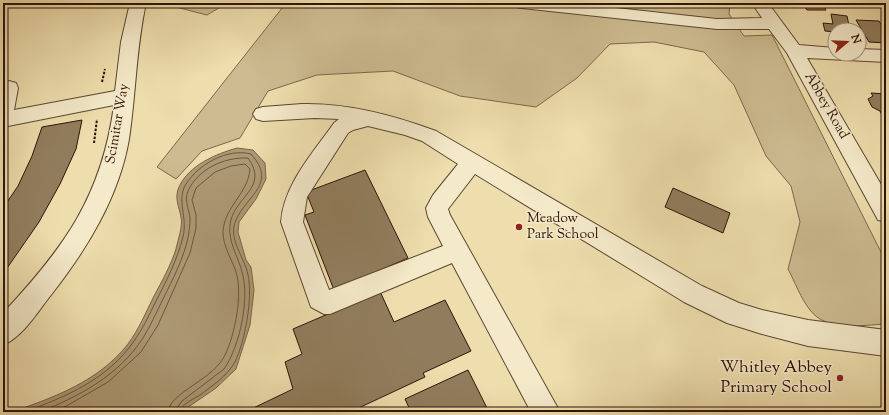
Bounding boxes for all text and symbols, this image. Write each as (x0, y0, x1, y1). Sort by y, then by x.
north arrow (827, 22, 867, 62)
text: N (846, 31, 865, 46)
street label: Abbey Road (799, 69, 853, 143)
street label: Scimitar Way (101, 82, 135, 166)
place label: Meadow Park School (527, 209, 599, 245)
marker: Meadow Park School (514, 222, 524, 232)
place label: Whitley Abbey Primary School (720, 356, 833, 400)
marker: Whitley Abbey Primary School (835, 373, 845, 383)

